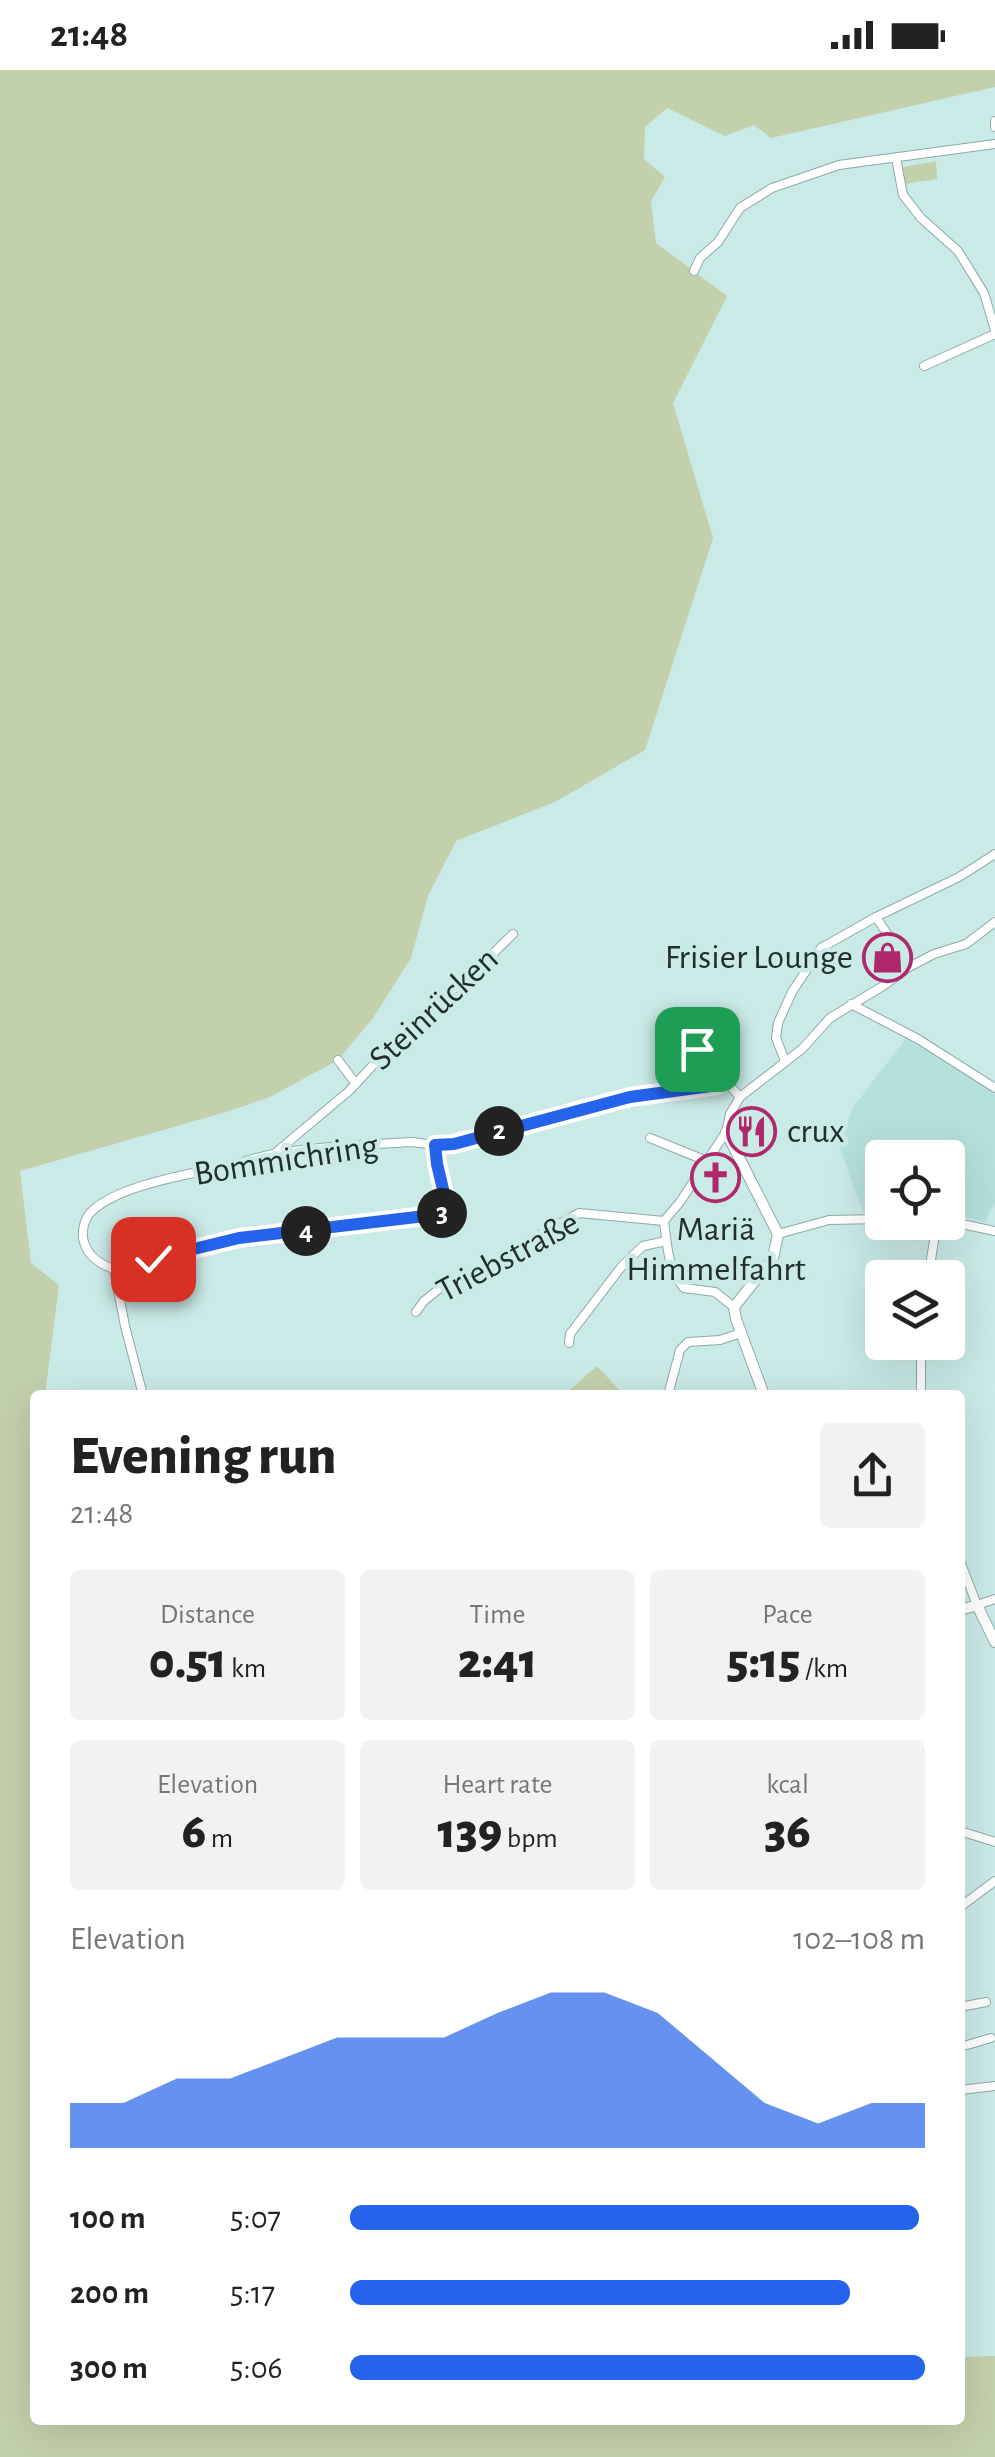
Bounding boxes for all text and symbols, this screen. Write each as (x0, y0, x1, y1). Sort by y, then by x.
text: 21:48 (50, 16, 128, 54)
shop icon: Frisier Lounge (862, 931, 914, 983)
place label: Frisier Lounge (665, 940, 853, 975)
street label: Steinrücken (363, 941, 505, 1077)
pin (655, 1007, 740, 1092)
icon: arrive (670, 1022, 725, 1077)
restaurant icon: crux (726, 1105, 778, 1157)
pin: 2 (474, 1106, 524, 1156)
place label: crux (787, 1114, 845, 1149)
text: 2 (492, 1117, 506, 1145)
street label: Bommichring (192, 1128, 380, 1192)
map controls (865, 1140, 965, 1360)
button: locate (865, 1140, 965, 1240)
church icon: Mariä Himmelfahrt (690, 1151, 742, 1203)
pin: 3 (417, 1188, 467, 1238)
text: 3 (436, 1199, 448, 1227)
street label: Triebstraße (431, 1205, 585, 1309)
pin: 4 (281, 1206, 331, 1256)
place label: Mariä Himmelfahrt (626, 1212, 806, 1287)
pin (111, 1217, 196, 1302)
text: 4 (299, 1217, 313, 1245)
icon: check (126, 1232, 181, 1287)
button: layers (865, 1260, 965, 1360)
button: share (820, 1423, 925, 1528)
text: Evening run (70, 1429, 336, 1484)
text: 21:48 (70, 1497, 133, 1529)
text: Distance (160, 1601, 255, 1629)
text: Time (470, 1601, 525, 1629)
text: Pace (762, 1601, 813, 1629)
text: 0.51 (149, 1637, 226, 1687)
text: 2:41 (458, 1637, 537, 1687)
text: 5:15 (727, 1637, 800, 1687)
text: km (226, 1655, 266, 1683)
text: /km (800, 1655, 848, 1683)
text: Elevation (157, 1771, 258, 1799)
text: Heart rate (443, 1771, 552, 1799)
text: kcal (766, 1771, 809, 1799)
text: 6 (182, 1807, 206, 1857)
text: 139 (437, 1807, 502, 1857)
text: 36 (764, 1807, 811, 1857)
text: m (206, 1825, 233, 1853)
text: bpm (502, 1825, 558, 1853)
text: Elevation (70, 1923, 186, 1955)
text: 102–108 m (793, 1923, 925, 1955)
text: 100 m (70, 2202, 146, 2234)
text: 5:07 (230, 2202, 281, 2234)
text: 200 m (70, 2277, 149, 2309)
text: 5:17 (230, 2277, 275, 2309)
text: 300 m (70, 2352, 148, 2384)
text: 5:06 (230, 2352, 283, 2384)

